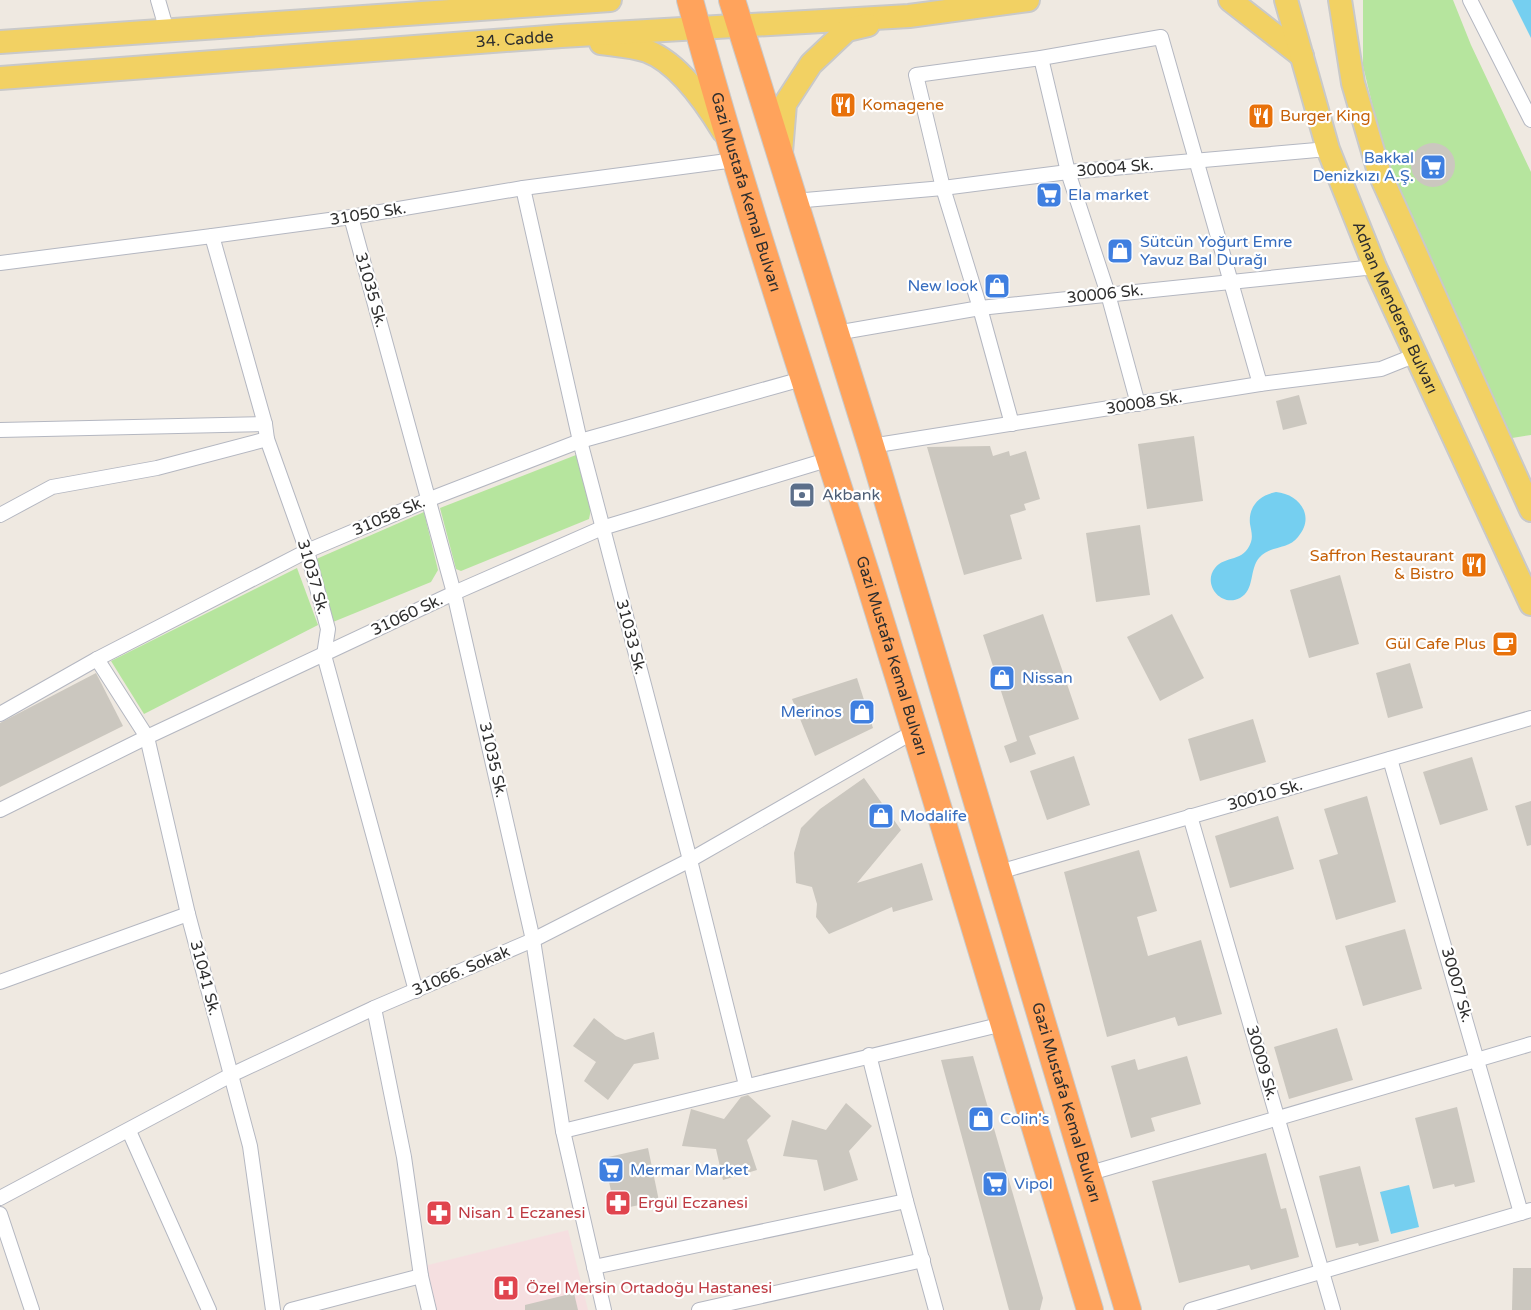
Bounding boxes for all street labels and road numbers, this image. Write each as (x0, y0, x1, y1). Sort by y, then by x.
street label: 34. Cadde (475, 27, 554, 52)
street label: Gazi Mustafa Kemal Bulvarı (706, 90, 786, 294)
street label: 30004 Sk. (1076, 155, 1154, 181)
street label: 31050 Sk. (328, 198, 408, 230)
street label: Adnan Menderes Bulvarı (1348, 219, 1442, 397)
street label: 31035 Sk. (351, 250, 391, 330)
street label: 30006 Sk. (1066, 280, 1144, 308)
street label: 30008 Sk. (1104, 387, 1184, 419)
street label: 31058 Sk. (350, 492, 428, 540)
street label: 31037 Sk. (293, 537, 333, 617)
street label: Gazi Mustafa Kemal Bulvarı (851, 553, 932, 758)
street label: 31060 Sk. (368, 590, 446, 640)
street label: 31033 Sk. (611, 597, 651, 677)
street label: 31035 Sk. (475, 720, 511, 800)
street label: 30010 Sk. (1225, 775, 1305, 815)
street label: 31041 Sk. (185, 938, 225, 1018)
street label: 31066. Sokak (409, 941, 513, 1001)
street label: 30007 Sk. (1437, 945, 1477, 1025)
street label: Gazi Mustafa Kemal Bulvarı (1027, 1000, 1105, 1205)
street label: 30009 Sk. (1242, 1023, 1282, 1103)

